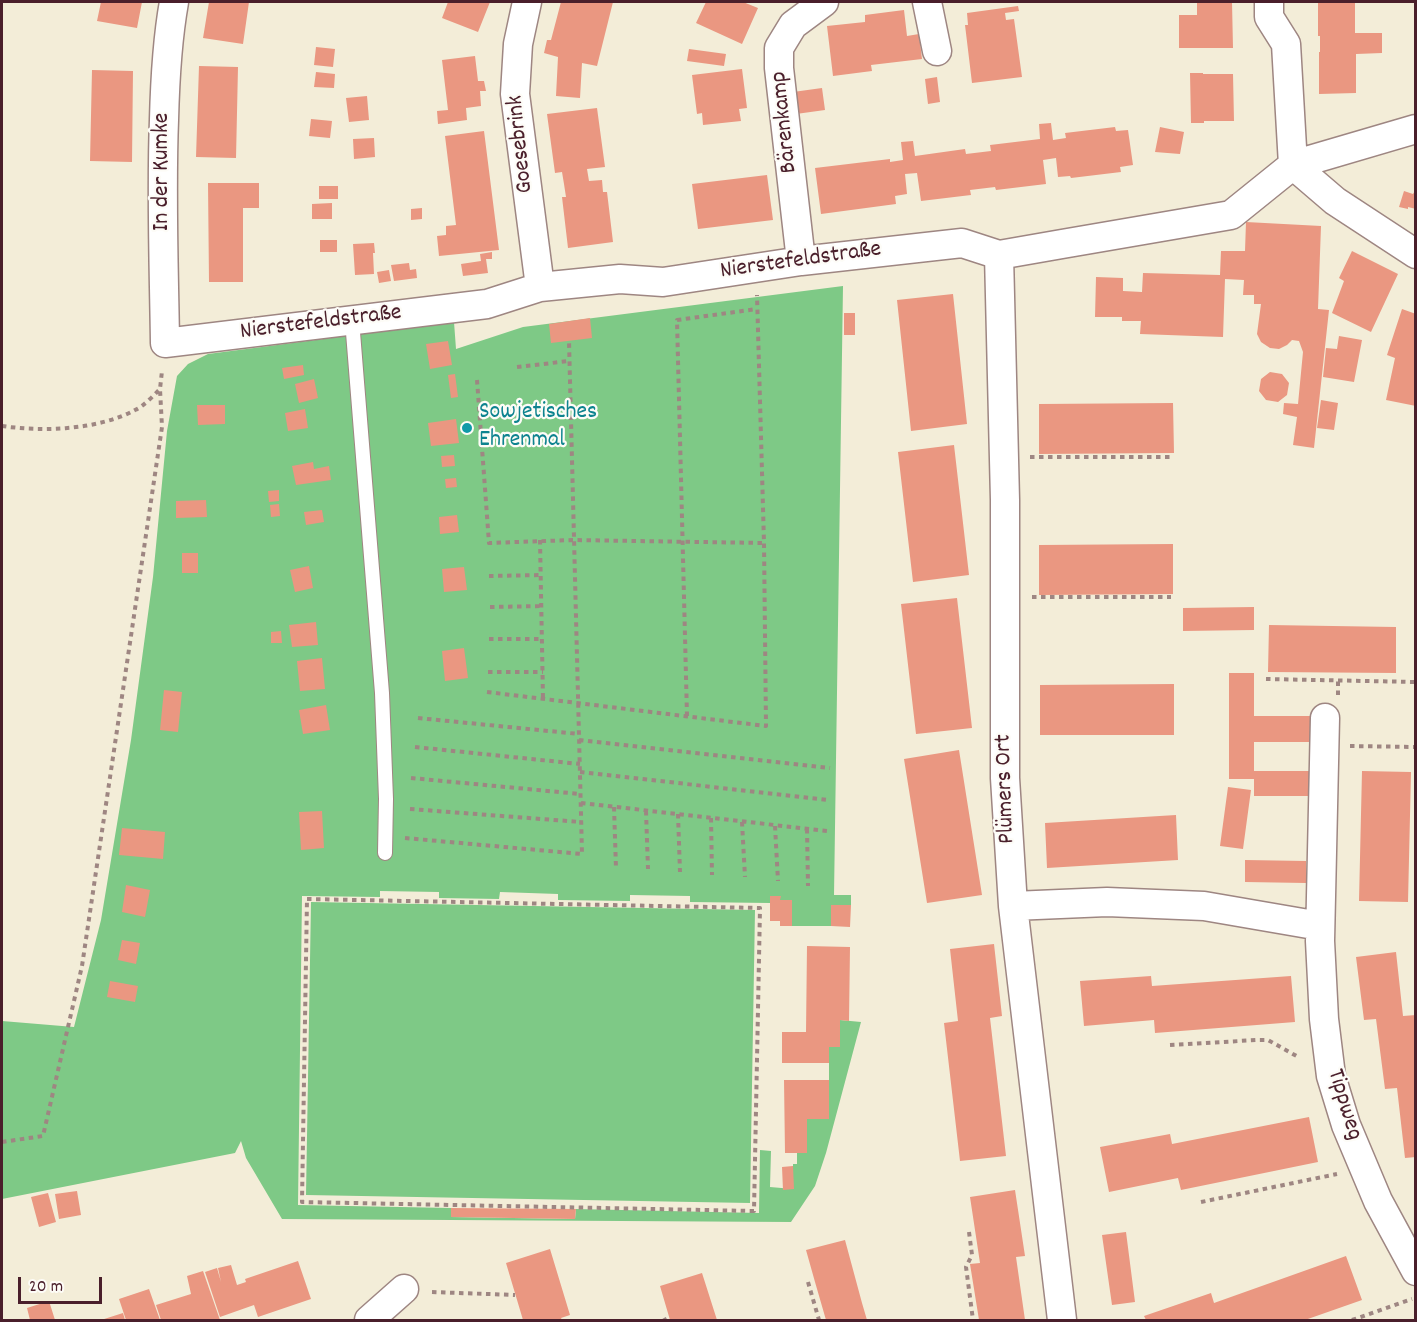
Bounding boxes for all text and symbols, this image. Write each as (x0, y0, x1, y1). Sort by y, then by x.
street label: Bärenkamp (766, 69, 806, 175)
street label: Goesebrink (503, 93, 541, 195)
street label: In der Kumke (150, 113, 178, 231)
street label: Nierstefeldstraße (719, 236, 883, 288)
street label: Nierstefeldstraße (239, 300, 403, 348)
place label: Sowjetisches Ehrenmal (479, 400, 597, 456)
marker: Sowjetisches Ehrenmal (460, 421, 474, 435)
street label: Plümers Ort (991, 734, 1023, 844)
street label: Tippweg (1319, 1066, 1367, 1144)
scale bar (21, 1265, 105, 1303)
text: 20 m (29, 1275, 63, 1300)

